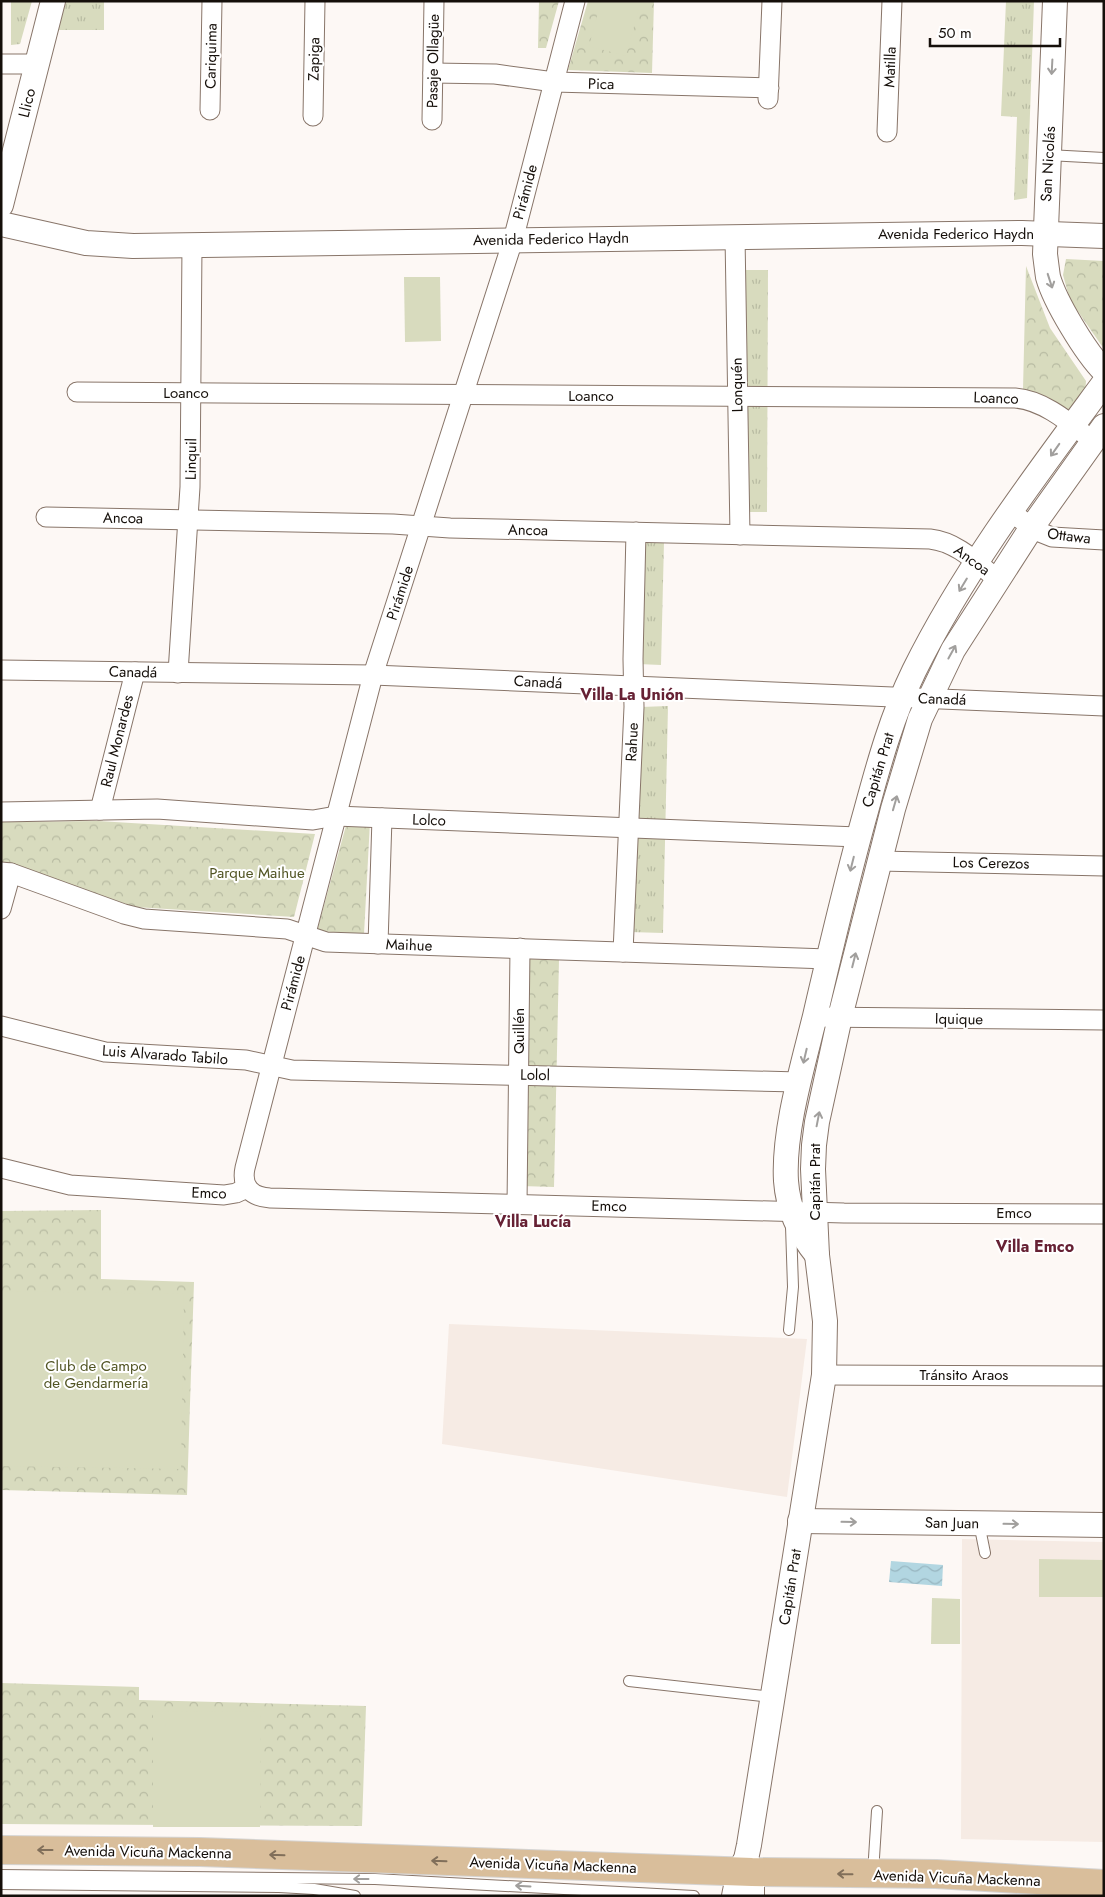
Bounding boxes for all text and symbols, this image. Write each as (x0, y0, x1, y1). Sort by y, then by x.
street label: Pasaje Ollagüe (421, 13, 445, 108)
scale bar (930, 15, 1060, 47)
text: 50 m (938, 22, 972, 44)
street label: Cariquima (199, 23, 223, 89)
street label: Zapiga (303, 37, 325, 81)
street label: Matilla (878, 46, 902, 88)
one-way arrow (1048, 59, 1057, 75)
street label: Pica (588, 73, 614, 95)
street label: Llico (13, 86, 41, 120)
street label: San Nicolás (1035, 126, 1061, 202)
street label: Pirámide (507, 162, 543, 222)
street label: Avenida Federico Haydn (878, 223, 1034, 245)
street label: Avenida Federico Haydn (473, 227, 629, 251)
one-way arrow (1046, 273, 1056, 289)
street label: Lonquén (726, 357, 748, 413)
street label: Loanco (163, 382, 209, 404)
street label: Loanco (568, 385, 614, 407)
street label: Loanco (973, 386, 1019, 410)
street label: Linquil (180, 438, 202, 480)
one-way arrow (1050, 443, 1060, 457)
street label: Ancoa (103, 507, 143, 529)
street label: Ancoa (508, 519, 548, 541)
street label: Ottawa (1046, 522, 1092, 550)
street label: Ancoa (949, 539, 995, 581)
street label: Pirámide (381, 563, 419, 623)
one-way arrow (958, 577, 968, 591)
one-way arrow (948, 645, 958, 659)
street label: Canadá (109, 661, 157, 683)
street label: Canadá (513, 670, 563, 694)
district label: Villa La Unión (579, 683, 684, 706)
street label: Canadá (917, 687, 967, 711)
street label: Raul Monardes (95, 693, 139, 789)
street label: Rahue (620, 722, 644, 762)
street label: Capitán Prat (856, 730, 900, 810)
one-way arrow (890, 795, 900, 811)
street label: Lolco (412, 808, 446, 832)
street label: Los Cerezos (952, 851, 1030, 875)
one-way arrow (847, 855, 856, 871)
park label: Parque Maihue (209, 862, 305, 884)
street label: Maihue (385, 933, 433, 957)
street label: Pirámide (275, 953, 311, 1013)
one-way arrow (850, 953, 859, 969)
street label: Quillén (508, 1008, 530, 1054)
street label: Iquique (935, 1008, 984, 1030)
street label: Luis Alvarado Tabilo (101, 1040, 229, 1070)
one-way arrow (800, 1047, 809, 1063)
street label: Lolol (520, 1064, 550, 1086)
one-way arrow (814, 1111, 824, 1127)
street label: Capitán Prat (804, 1143, 826, 1221)
street label: Emco (191, 1181, 227, 1205)
street label: Emco (591, 1195, 627, 1217)
street label: Emco (996, 1202, 1032, 1224)
district label: Villa Lucía (494, 1210, 571, 1233)
district label: Villa Emco (995, 1235, 1074, 1258)
park label: Club de Campo de Gendarmería (44, 1355, 148, 1394)
street label: Tránsito Araos (920, 1364, 1008, 1386)
street label: San Juan (925, 1512, 979, 1534)
one-way arrow (840, 1517, 856, 1527)
one-way arrow (1002, 1519, 1019, 1529)
street label: Capitán Prat (773, 1547, 807, 1627)
street label: Avenida Vicuña Mackenna (64, 1840, 232, 1864)
one-way arrow (37, 1845, 53, 1855)
one-way arrow (269, 1850, 286, 1860)
street label: Avenida Vicuña Mackenna (469, 1851, 637, 1879)
one-way arrow (432, 1856, 448, 1866)
street label: Avenida Vicuña Mackenna (873, 1864, 1041, 1892)
one-way arrow (838, 1869, 854, 1878)
one-way arrow (353, 1874, 370, 1884)
one-way arrow (516, 1882, 532, 1891)

